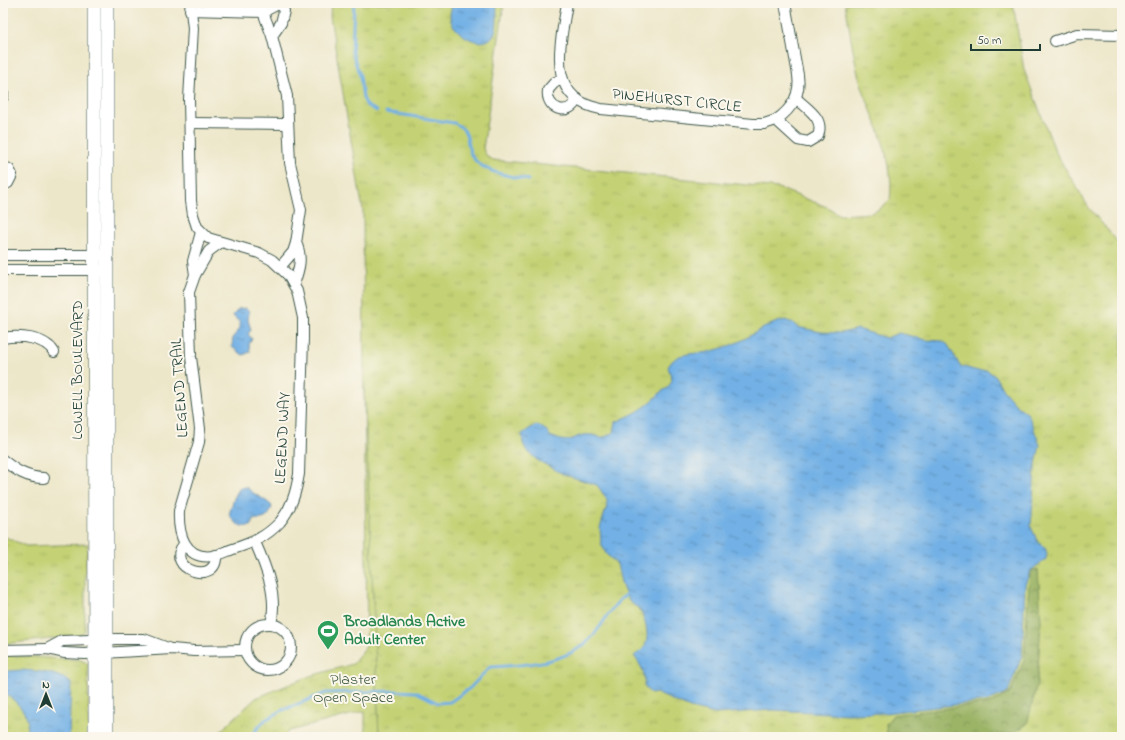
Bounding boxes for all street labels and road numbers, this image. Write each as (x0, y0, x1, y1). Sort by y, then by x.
street label: PINEHURST CIRCLE (611, 82, 743, 120)
street label: LOWELL BOULEVARD (66, 300, 90, 440)
street label: LEGEND TRAIL (165, 337, 195, 438)
street label: LEGEND WAY (269, 391, 297, 484)

